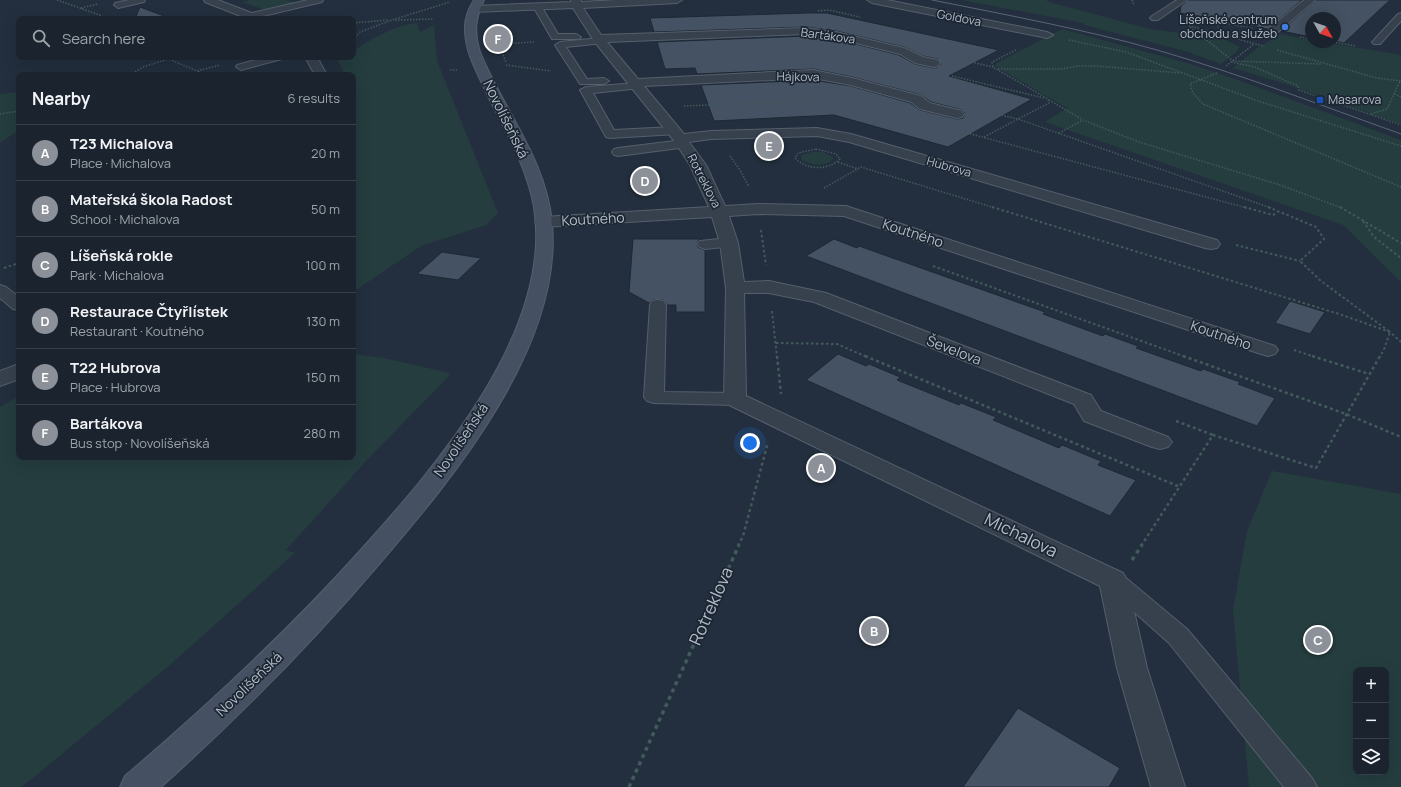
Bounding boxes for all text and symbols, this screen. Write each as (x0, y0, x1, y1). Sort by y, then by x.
street label: Goldova (936, 5, 983, 30)
place label: Líšeňské centrum obchodu a služeb (1179, 11, 1277, 42)
north arrow (1305, 12, 1341, 48)
search box (16, 16, 356, 60)
marker: Líšeňské centrum obchodu a služeb (1280, 22, 1290, 32)
street label: Bartákova (800, 23, 856, 48)
pin: F (485, 24, 511, 54)
icon: search (30, 27, 52, 49)
text: Search here (62, 28, 145, 49)
street label: Hájkova (776, 68, 820, 85)
street label: Novolíšeňská (479, 76, 534, 161)
text: Nearby (32, 87, 90, 110)
text: 6 results (288, 89, 340, 107)
place label: Masarova (1328, 91, 1381, 108)
marker: Masarova (1315, 95, 1325, 105)
pin: E (756, 131, 782, 161)
text: T23 Michalova (70, 133, 173, 154)
text: A (41, 144, 49, 162)
text: 20 m (311, 144, 340, 162)
street label: Rotreklova (684, 151, 725, 211)
street label: Hubrova (925, 152, 974, 181)
text: Place · Michalova (70, 154, 171, 172)
pin: D (632, 166, 658, 196)
text: Mateřská škola Radost (70, 189, 233, 210)
text: B (41, 200, 49, 218)
text: 50 m (311, 200, 340, 218)
street label: Koutného (561, 207, 625, 230)
text: School · Michalova (70, 210, 180, 228)
street label: Koutného (880, 214, 946, 251)
text: Líšeňská rokle (70, 245, 173, 266)
text: C (40, 256, 50, 274)
text: 100 m (305, 256, 340, 274)
text: Park · Michalova (70, 266, 164, 284)
text: Restaurace Čtyřlístek (70, 301, 228, 322)
text: D (40, 312, 50, 330)
text: 130 m (306, 312, 340, 330)
street label: Koutného (1188, 315, 1254, 354)
text: Restaurant · Koutného (70, 322, 204, 340)
street label: Ševelova (924, 330, 984, 369)
text: T22 Hubrova (70, 357, 161, 378)
text: E (41, 368, 49, 386)
text: 150 m (306, 368, 340, 386)
text: Place · Hubrova (70, 378, 161, 396)
street label: Novolíšeňská (429, 399, 492, 480)
text: Bartákova (70, 413, 143, 434)
text: F (42, 424, 48, 442)
text: 280 m (303, 424, 340, 442)
your location (740, 433, 760, 453)
text: Bus stop · Novolíšeňská (70, 434, 210, 452)
pin: A (808, 453, 834, 483)
street label: Michalova (981, 507, 1062, 562)
street label: Rotreklova (683, 563, 738, 648)
pin: B (861, 616, 887, 646)
pin: C (1305, 625, 1331, 655)
street label: Novolíšeňská (211, 647, 286, 720)
map controls (1353, 667, 1389, 775)
button: + (1353, 667, 1389, 703)
button: − (1353, 703, 1389, 739)
button: layers (1353, 739, 1389, 775)

